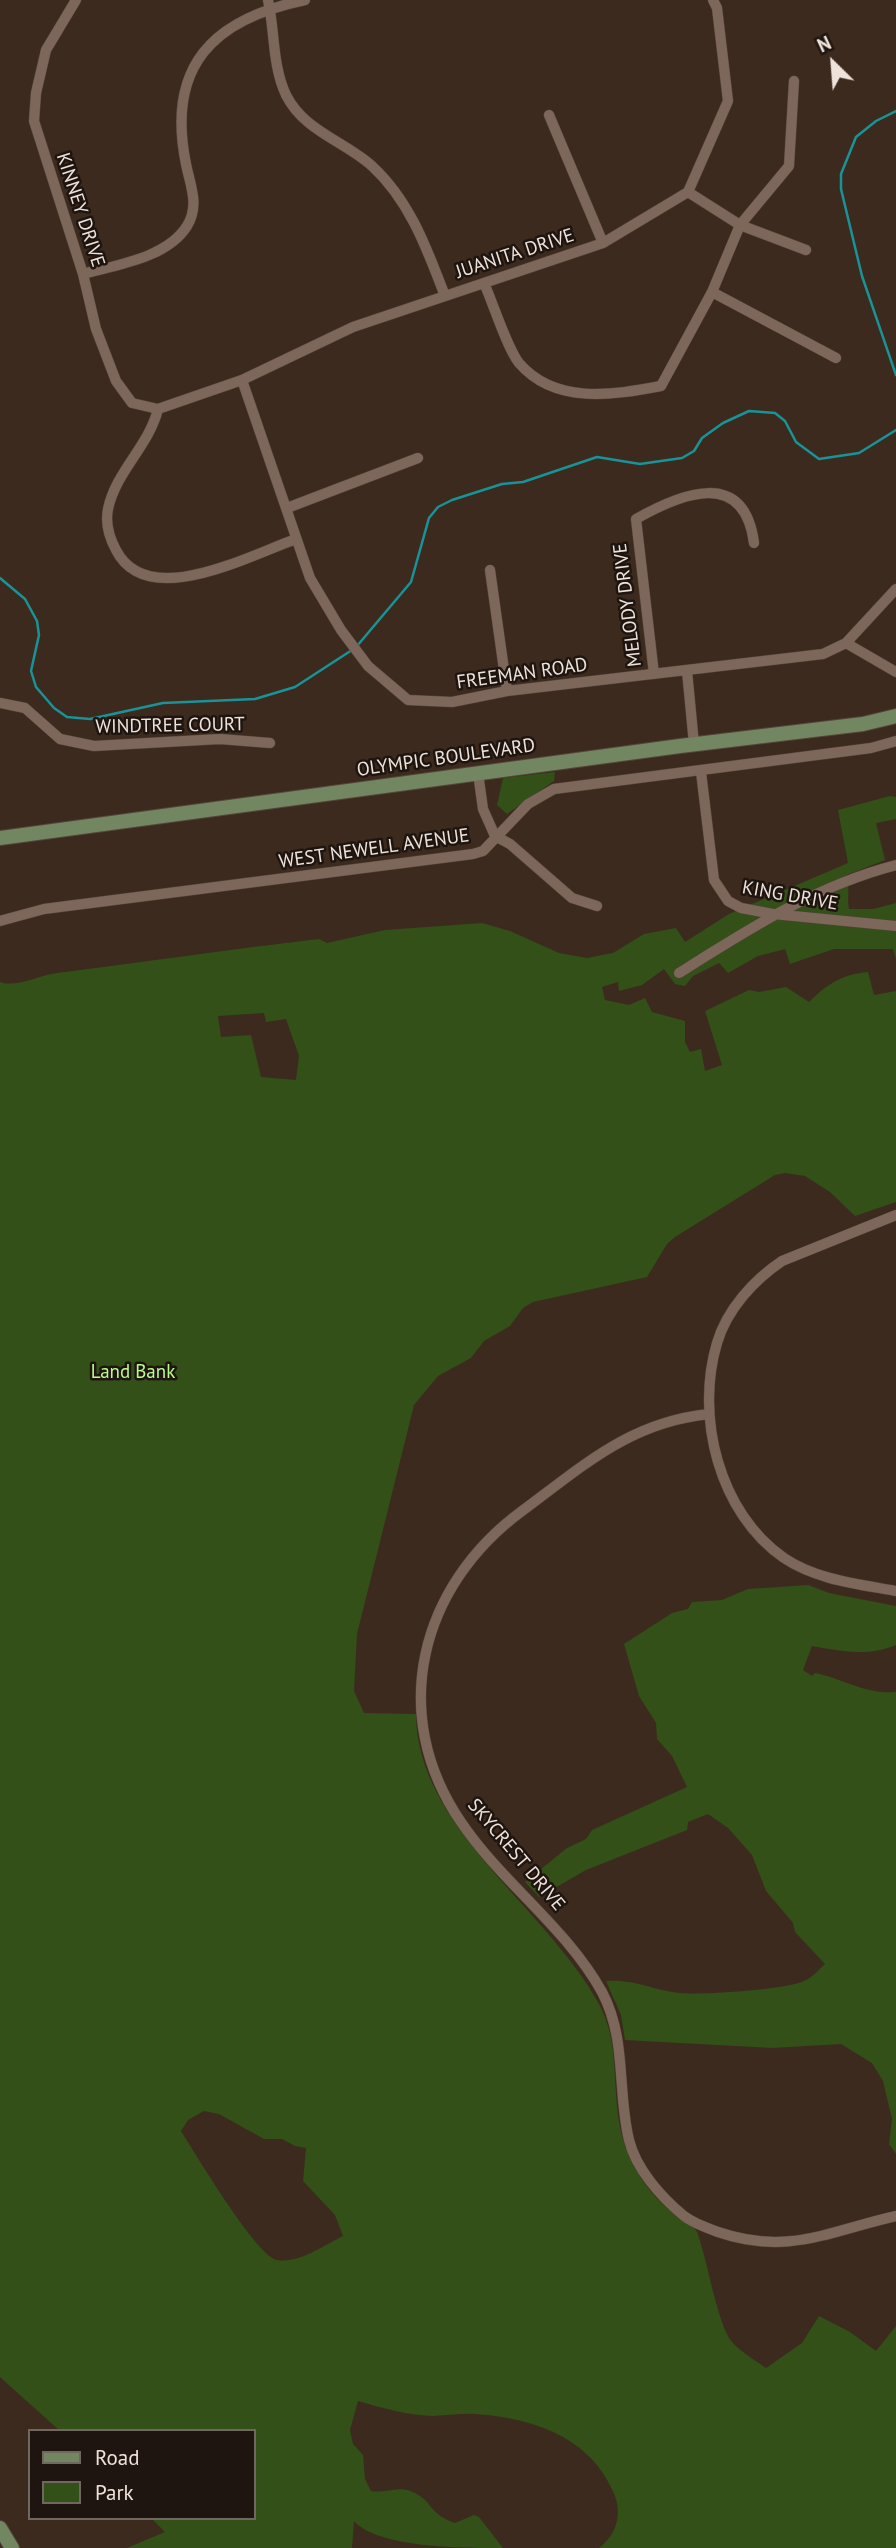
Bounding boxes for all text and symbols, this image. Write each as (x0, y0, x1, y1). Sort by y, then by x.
north arrow (798, 28, 868, 98)
text: N (813, 30, 835, 57)
street label: KINNEY DRIVE (51, 150, 109, 270)
street label: JUANITA DRIVE (453, 224, 577, 284)
street label: MELODY DRIVE (609, 542, 647, 668)
street label: FREEMAN ROAD (455, 654, 589, 694)
street label: WINDTREE COURT (95, 713, 245, 739)
street label: OLYMPIC BOULEVARD (355, 734, 537, 782)
street label: WEST NEWELL AVENUE (277, 824, 471, 874)
street label: KING DRIVE (740, 876, 840, 916)
park label: Land Bank (91, 1362, 175, 1384)
street label: SKYCREST DRIVE (463, 1794, 569, 1916)
legend (28, 2429, 256, 2520)
text: Road (95, 2444, 139, 2471)
text: Park (95, 2479, 134, 2506)

